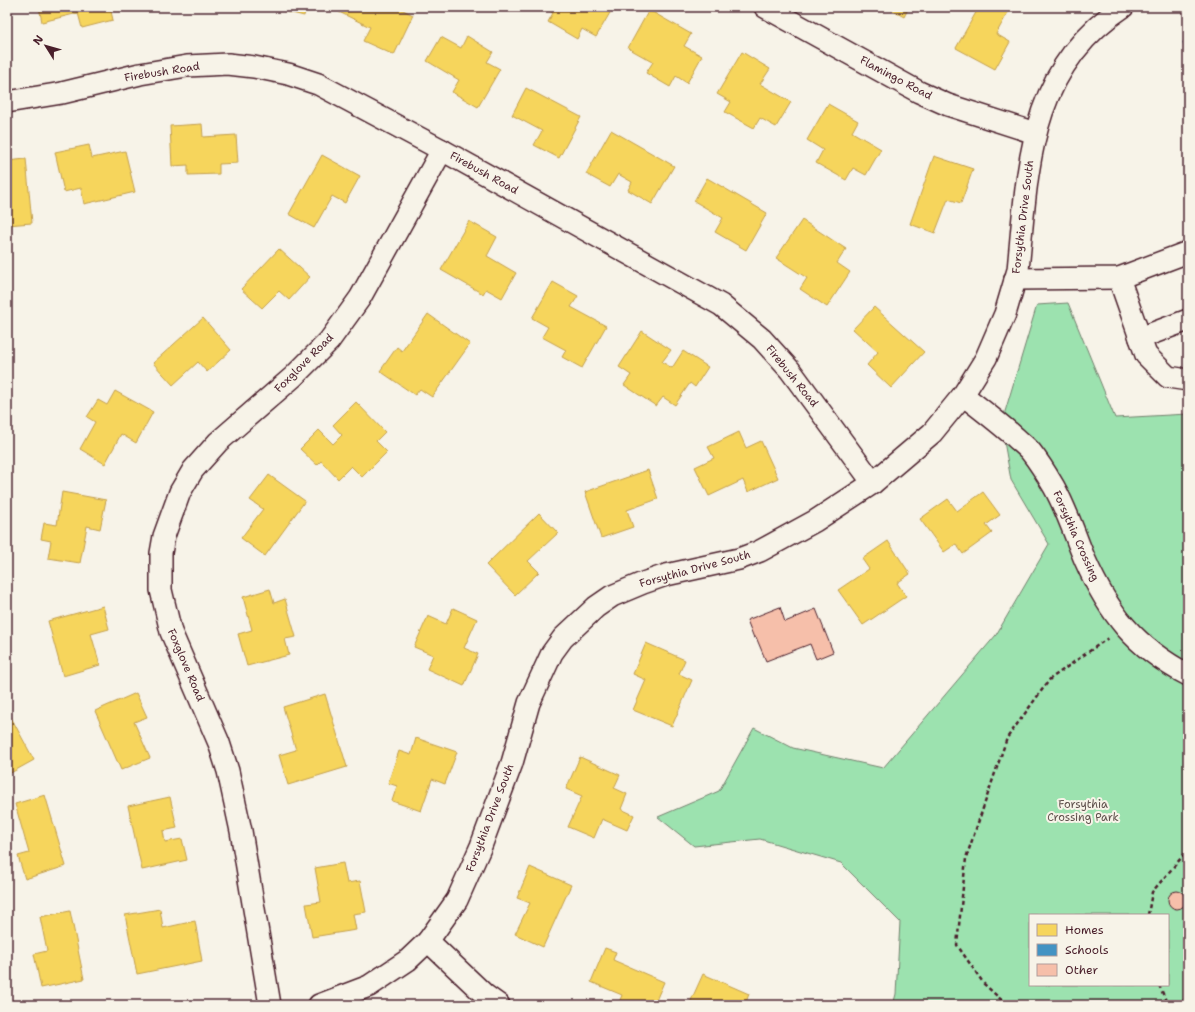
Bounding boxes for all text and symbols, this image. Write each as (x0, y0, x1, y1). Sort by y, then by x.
north arrow (26, 26, 66, 66)
text: N (30, 32, 47, 48)
street label: Flamingo Road (857, 53, 935, 103)
street label: Firebush Road (123, 59, 201, 85)
street label: Firebush Road (447, 148, 521, 198)
street label: Forsythia Drive South (1009, 159, 1037, 275)
street label: Foxglove Road (271, 330, 337, 396)
street label: Firebush Road (762, 342, 822, 410)
street label: Forsythia Crossing (1049, 488, 1103, 584)
street label: Forsythia Drive South (638, 547, 752, 591)
street label: Foxglove Road (164, 626, 208, 704)
street label: Forsythia Drive South (462, 762, 518, 874)
park label: Forsythia Crossing Park (1047, 797, 1119, 825)
legend (1029, 914, 1169, 986)
text: Homes (1065, 922, 1104, 938)
text: Schools (1065, 942, 1109, 958)
text: Other (1065, 962, 1099, 978)

